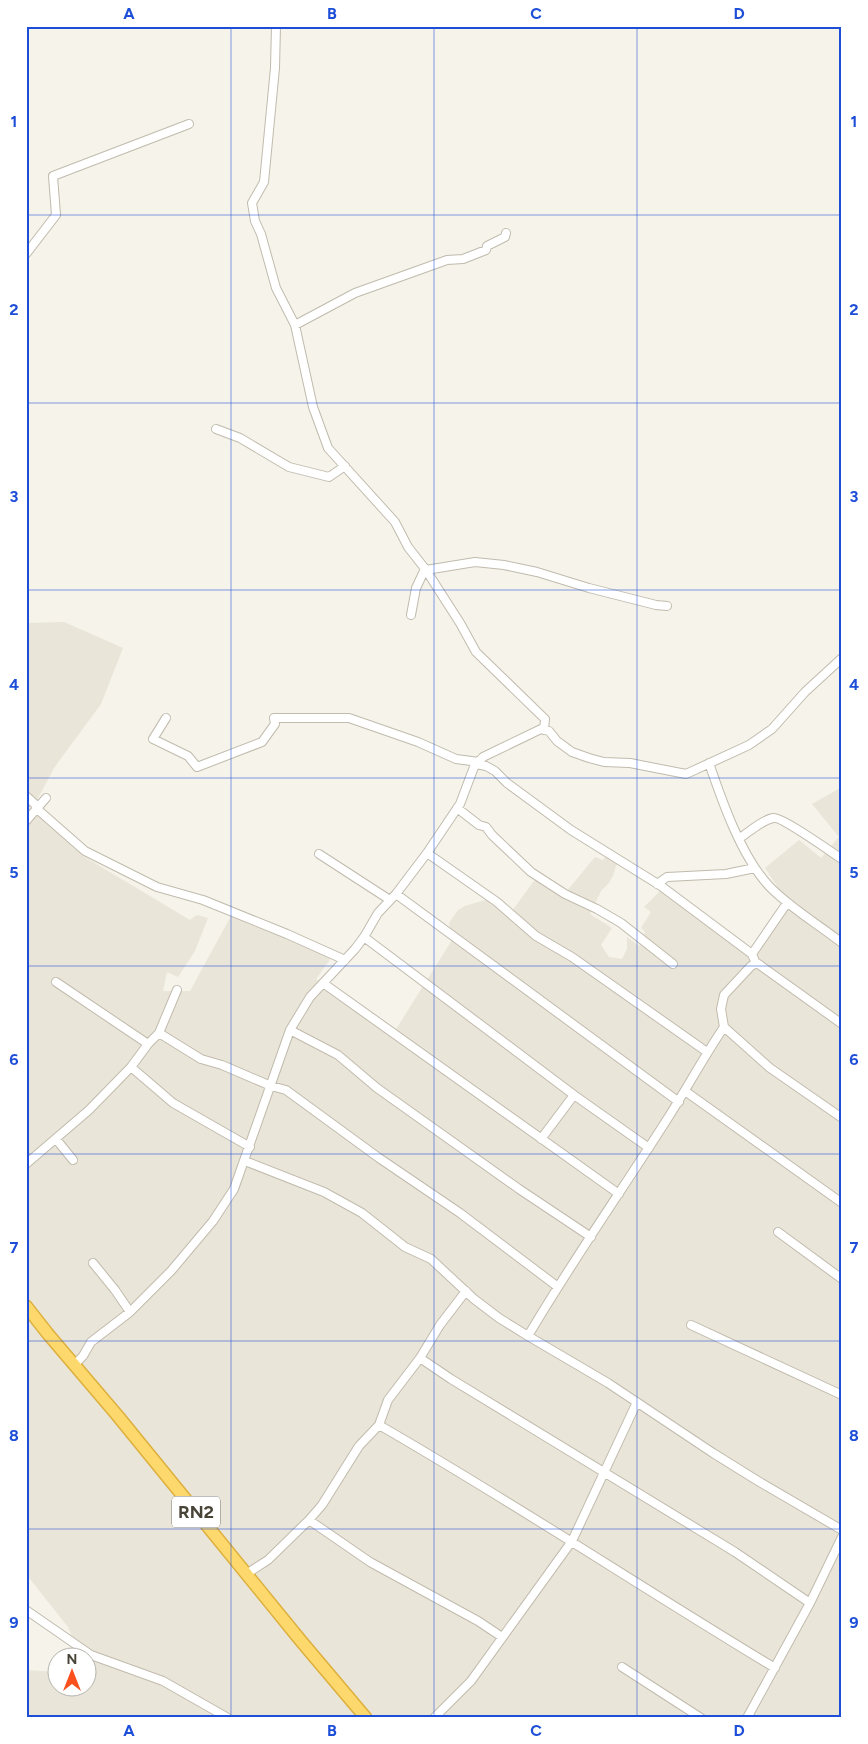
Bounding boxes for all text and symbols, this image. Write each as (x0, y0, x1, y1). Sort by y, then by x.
text: A (123, 4, 135, 23)
text: B (327, 4, 337, 23)
text: C (530, 4, 542, 23)
text: D (733, 4, 745, 23)
text: 1 (11, 112, 17, 131)
text: 1 (851, 112, 857, 131)
text: 2 (9, 300, 19, 319)
text: 2 (849, 300, 859, 319)
text: 3 (10, 487, 19, 506)
text: 3 (850, 487, 859, 506)
text: 4 (9, 675, 19, 694)
text: 4 (849, 675, 859, 694)
text: 5 (9, 863, 19, 882)
text: 5 (849, 863, 859, 882)
text: 6 (9, 1050, 19, 1069)
text: 6 (849, 1050, 859, 1069)
text: 7 (10, 1238, 19, 1257)
text: 7 (850, 1238, 859, 1257)
text: 8 (9, 1426, 19, 1445)
text: 8 (849, 1426, 859, 1445)
road number: RN2 (172, 1496, 220, 1528)
text: 9 (9, 1613, 19, 1632)
text: 9 (849, 1613, 859, 1632)
north arrow (48, 1646, 98, 1696)
text: N (67, 1651, 77, 1668)
text: A (123, 1721, 135, 1740)
text: B (327, 1721, 337, 1740)
text: C (530, 1721, 542, 1740)
text: D (733, 1721, 745, 1740)

